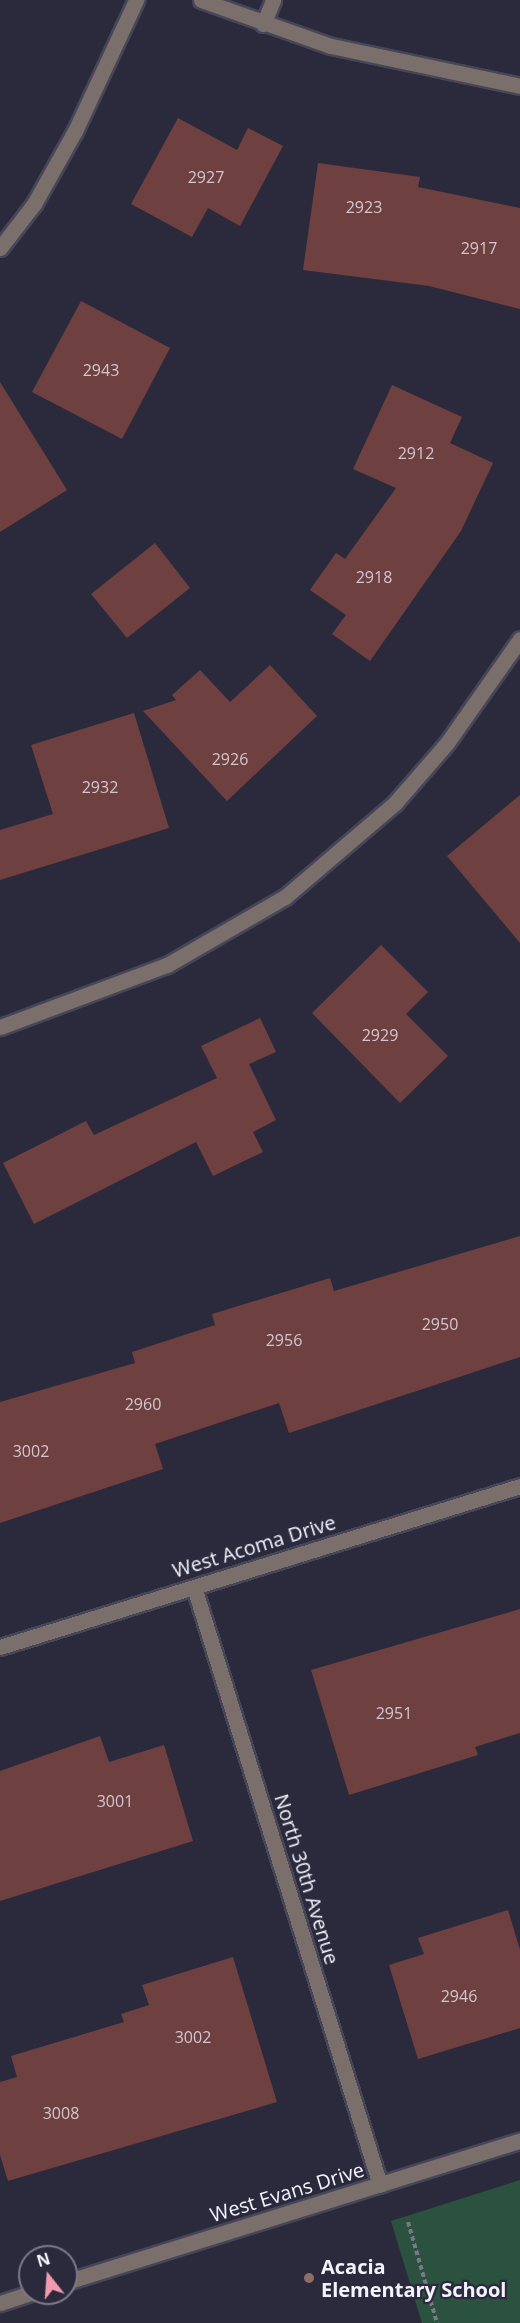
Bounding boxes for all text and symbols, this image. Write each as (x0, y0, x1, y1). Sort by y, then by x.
house number: 2927 (188, 167, 224, 187)
house number: 2923 (346, 197, 382, 217)
house number: 2917 (461, 238, 497, 258)
house number: 2943 (83, 360, 119, 380)
house number: 2912 (398, 443, 434, 463)
house number: 2918 (356, 567, 392, 587)
house number: 2926 (212, 749, 248, 769)
house number: 2932 (82, 777, 118, 797)
house number: 2929 (362, 1025, 398, 1045)
house number: 2950 (422, 1314, 458, 1334)
house number: 2956 (266, 1330, 302, 1350)
house number: 2960 (125, 1394, 161, 1414)
house number: 3002 (13, 1441, 49, 1461)
street label: West Acoma Drive (169, 1510, 339, 1582)
house number: 2951 (376, 1703, 412, 1723)
house number: 3001 (97, 1791, 133, 1811)
street label: North 30th Avenue (270, 1791, 344, 1967)
house number: 2946 (441, 1986, 477, 2006)
house number: 3002 (175, 2027, 211, 2047)
house number: 3008 (43, 2103, 79, 2123)
street label: West Evans Drive (207, 2157, 367, 2227)
north arrow (18, 2245, 78, 2305)
text: N (34, 2247, 53, 2272)
place label: Acacia Elementary School (321, 2254, 506, 2301)
marker: Acacia Elementary School (302, 2271, 316, 2285)

